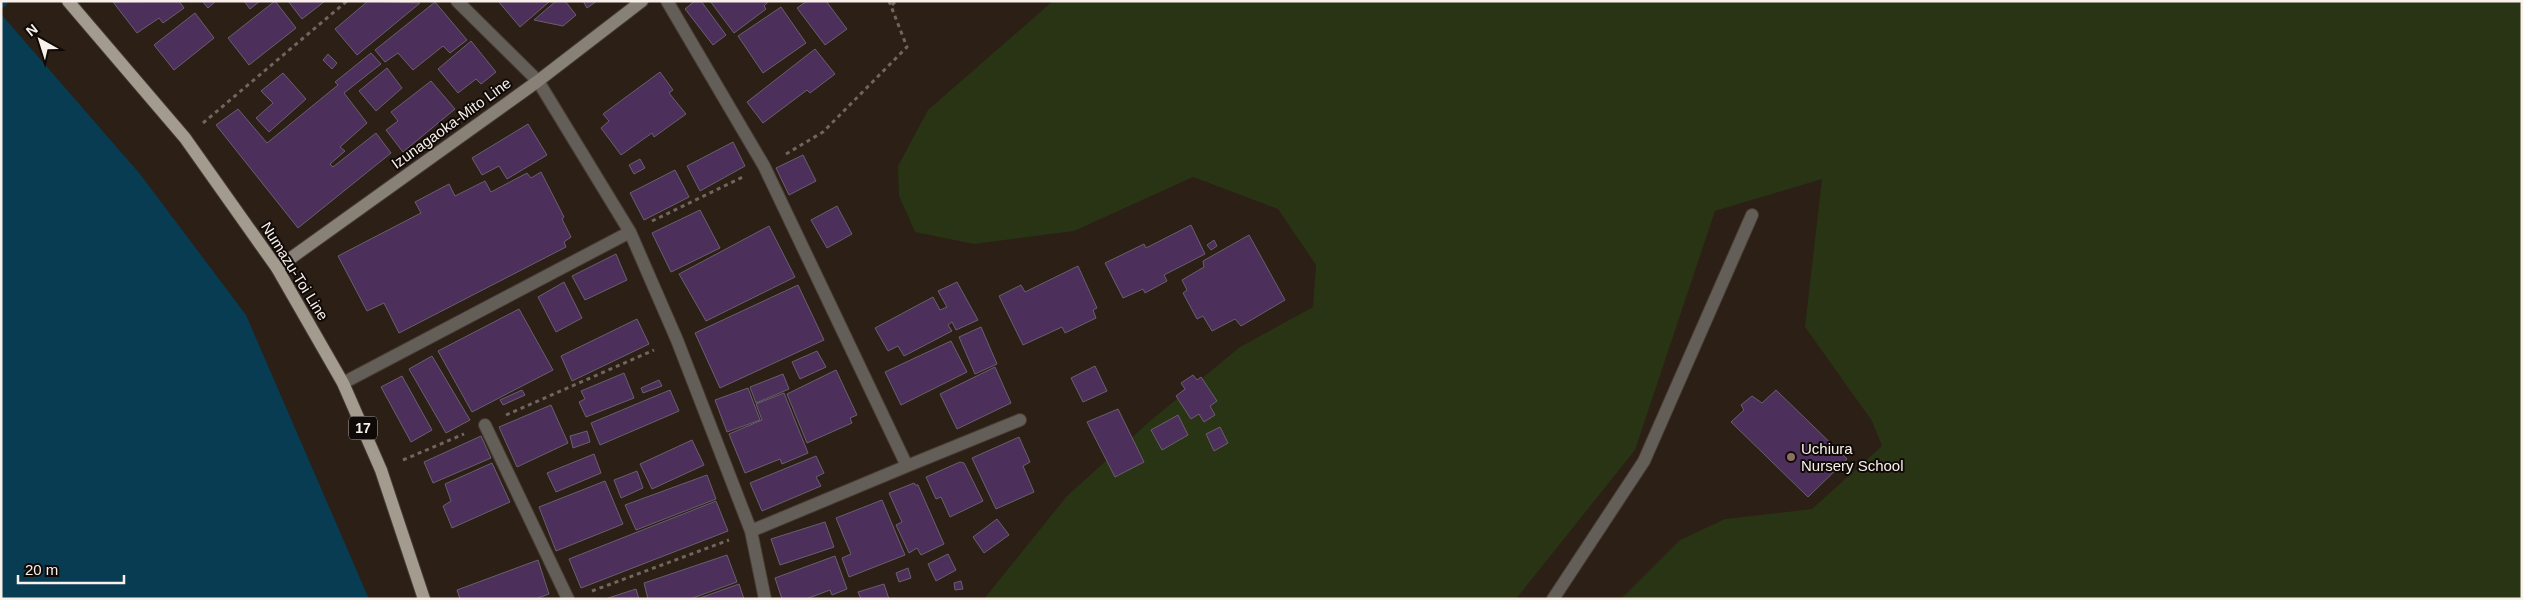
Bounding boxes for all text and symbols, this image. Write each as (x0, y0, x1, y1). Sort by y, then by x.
north arrow (15, 15, 65, 65)
text: N (23, 20, 41, 39)
street label: Izunagaoka-Mito Line (388, 74, 514, 172)
street label: Numazu-Toi Line (258, 219, 332, 323)
road number: 17 (349, 416, 377, 439)
place label: Uchiura Nursery School (1801, 440, 1904, 474)
marker: Uchiura Nursery School (1785, 451, 1797, 463)
scale bar (18, 552, 124, 584)
text: 20 m (25, 561, 58, 578)

